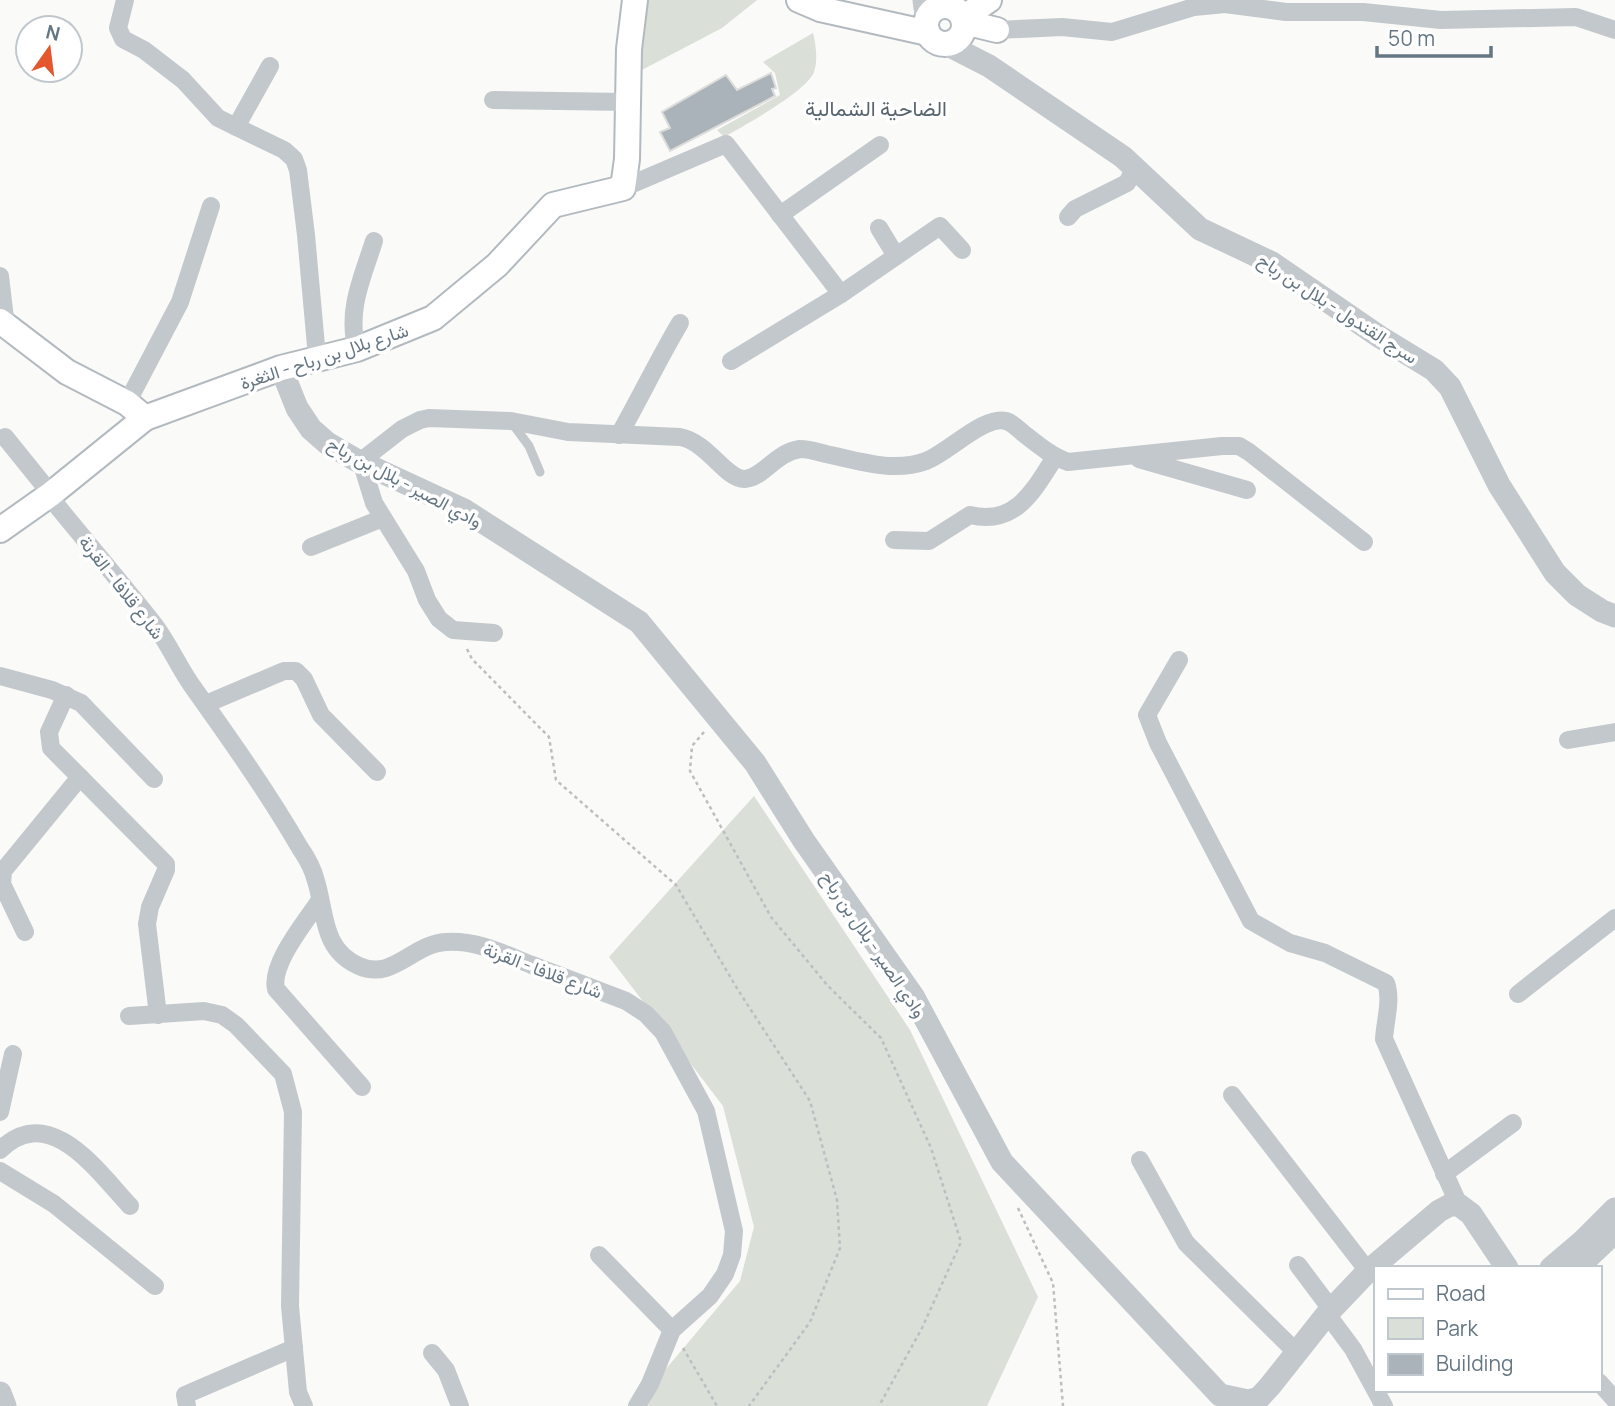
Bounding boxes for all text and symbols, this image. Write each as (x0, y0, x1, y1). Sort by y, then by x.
north arrow (14, 14, 84, 84)
scale bar (1377, 14, 1491, 58)
text: N (43, 18, 63, 47)
text: 50 m (1388, 24, 1435, 52)
district label: الضاحية الشمالية (805, 94, 947, 122)
street label: سرج القندول - بلال بن رباح (1253, 247, 1423, 370)
street label: شارع بلال بن رباح - الثغرة (237, 317, 411, 395)
street label: وادي الصير - بلال بن رباح (322, 431, 486, 536)
street label: شارع قلافا - القرنة (73, 530, 170, 644)
street label: وادي الصير - بلال بن رباح (813, 866, 932, 1024)
street label: شارع قلافا - القرنة (480, 936, 606, 1005)
legend (1374, 1266, 1601, 1392)
text: Road (1436, 1279, 1486, 1307)
text: Park (1436, 1314, 1478, 1342)
text: Building (1436, 1349, 1513, 1377)

